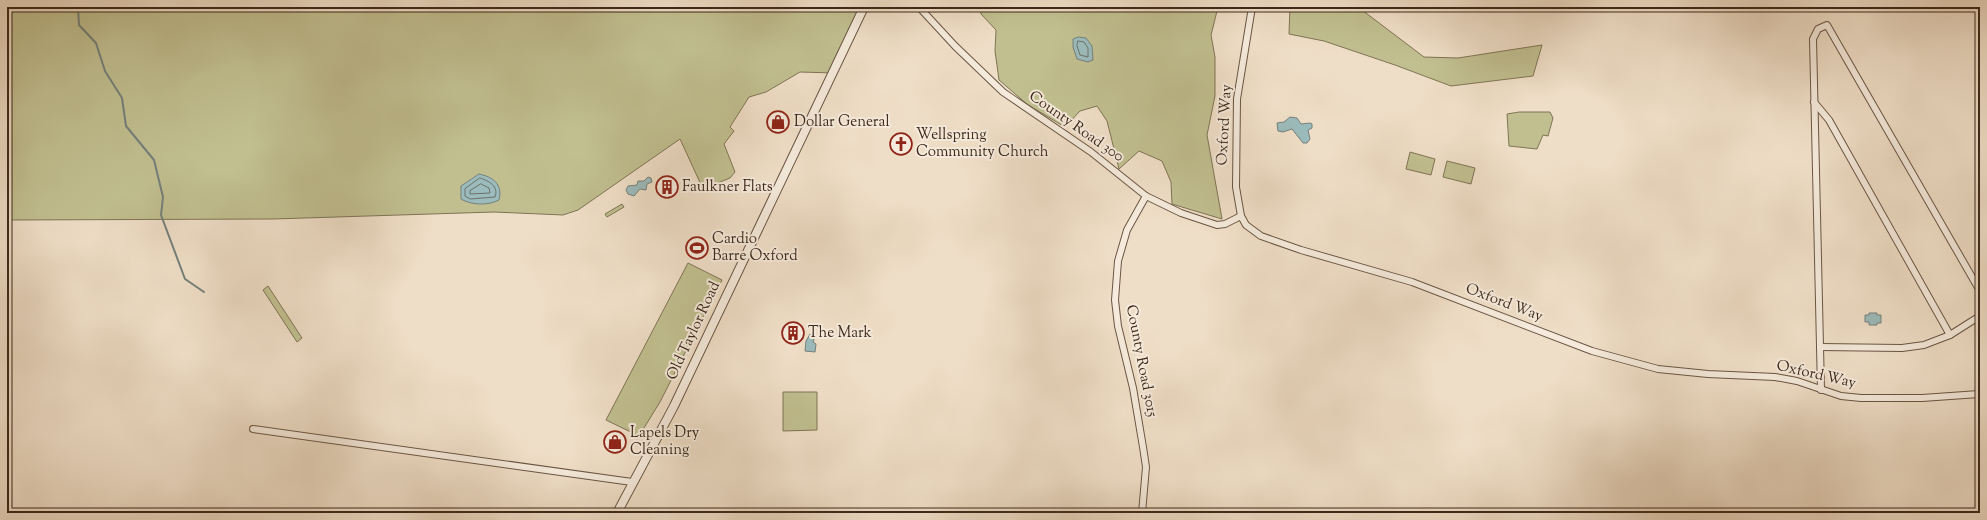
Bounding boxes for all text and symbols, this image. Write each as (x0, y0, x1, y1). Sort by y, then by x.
street label: Oxford Way (1212, 83, 1238, 166)
street label: County Road 300 (1024, 86, 1128, 168)
shop icon: Dollar General (765, 109, 791, 135)
place label: Dollar General (794, 112, 890, 133)
place label: Wellspring Community Church (916, 125, 1049, 163)
church icon: Wellspring Community Church (888, 131, 914, 157)
building icon: Faulkner Flats (654, 174, 680, 200)
place label: Faulkner Flats (682, 177, 773, 198)
place label: Cardio Barre Oxford (712, 229, 798, 267)
sports icon: Cardio Barre Oxford (684, 235, 710, 261)
street label: Old Taylor Road (662, 278, 726, 384)
street label: Oxford Way (1462, 279, 1546, 328)
street label: County Road 3015 (1120, 303, 1162, 419)
building icon: The Mark (780, 320, 806, 346)
place label: The Mark (808, 323, 872, 344)
street label: Oxford Way (1774, 356, 1858, 394)
place label: Lapels Dry Cleaning (630, 423, 700, 461)
shop icon: Lapels Dry Cleaning (602, 429, 628, 455)

